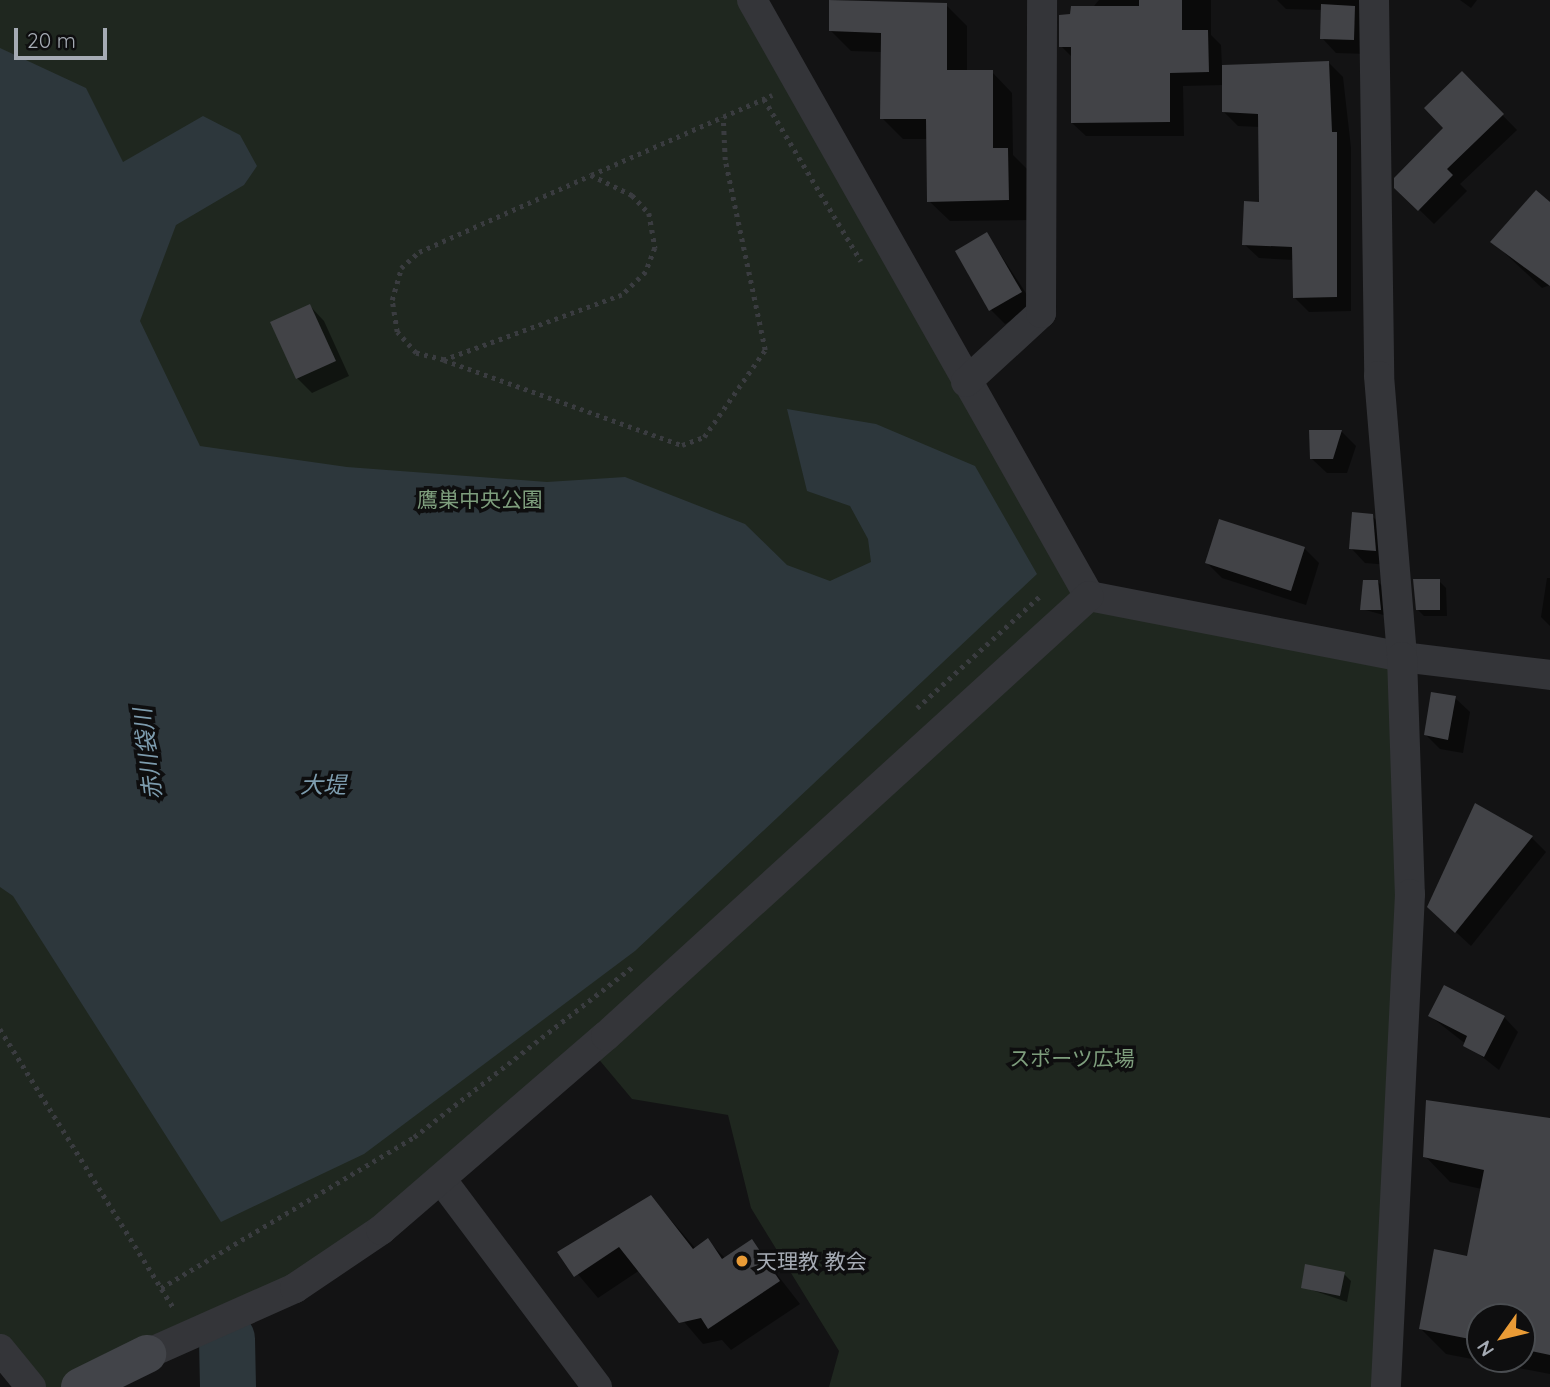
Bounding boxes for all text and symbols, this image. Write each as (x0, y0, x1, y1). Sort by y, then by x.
scale bar (18, 14, 110, 58)
text: 20 m (27, 27, 76, 53)
park label: 鷹巣中央公園 (417, 486, 543, 512)
water label: 赤川袋川 (129, 707, 167, 801)
water label: 大堤 (300, 771, 346, 799)
park label: スポーツ広場 (1009, 1045, 1135, 1071)
place label: 天理教 教会 (756, 1248, 867, 1274)
marker: 天理教 教会 (734, 1253, 750, 1269)
north arrow (1466, 1303, 1536, 1373)
text: N (1471, 1336, 1499, 1361)

